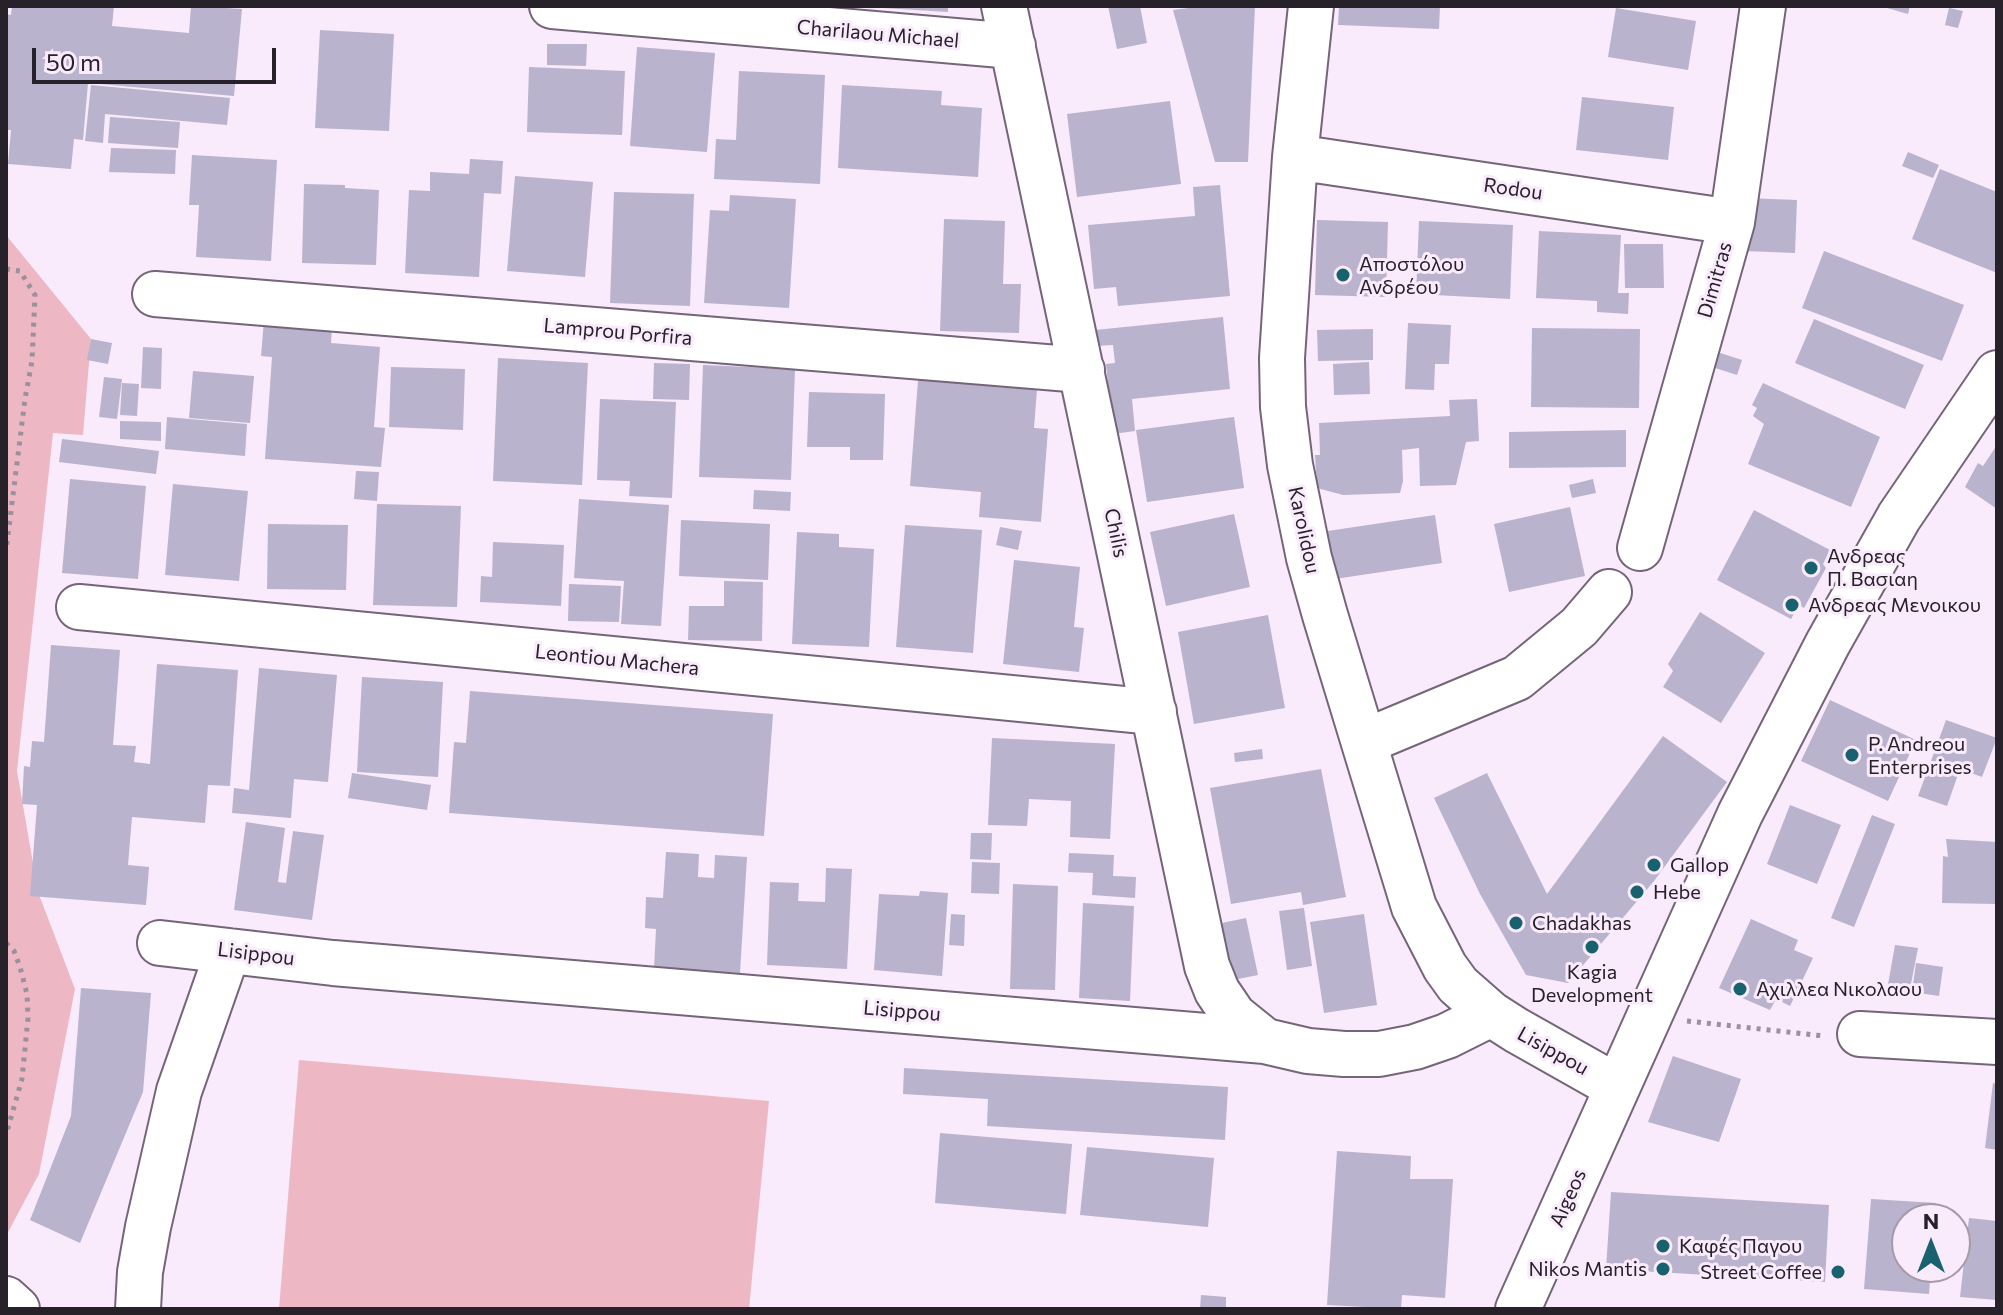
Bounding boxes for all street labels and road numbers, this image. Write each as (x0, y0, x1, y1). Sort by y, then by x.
street label: Charilaou Michael (796, 15, 960, 53)
street label: Rodou (1482, 173, 1544, 205)
street label: Dimitras (1693, 239, 1737, 321)
street label: Lamprou Porfira (543, 314, 693, 350)
street label: Karolidou (1283, 484, 1325, 576)
street label: Chilis (1099, 506, 1133, 560)
street label: Leontiou Machera (534, 639, 700, 681)
street label: Lisippou (216, 937, 296, 971)
street label: Lisippou (862, 996, 942, 1026)
street label: Lisippou (1513, 1022, 1593, 1080)
street label: Aigeos (1545, 1165, 1591, 1231)

